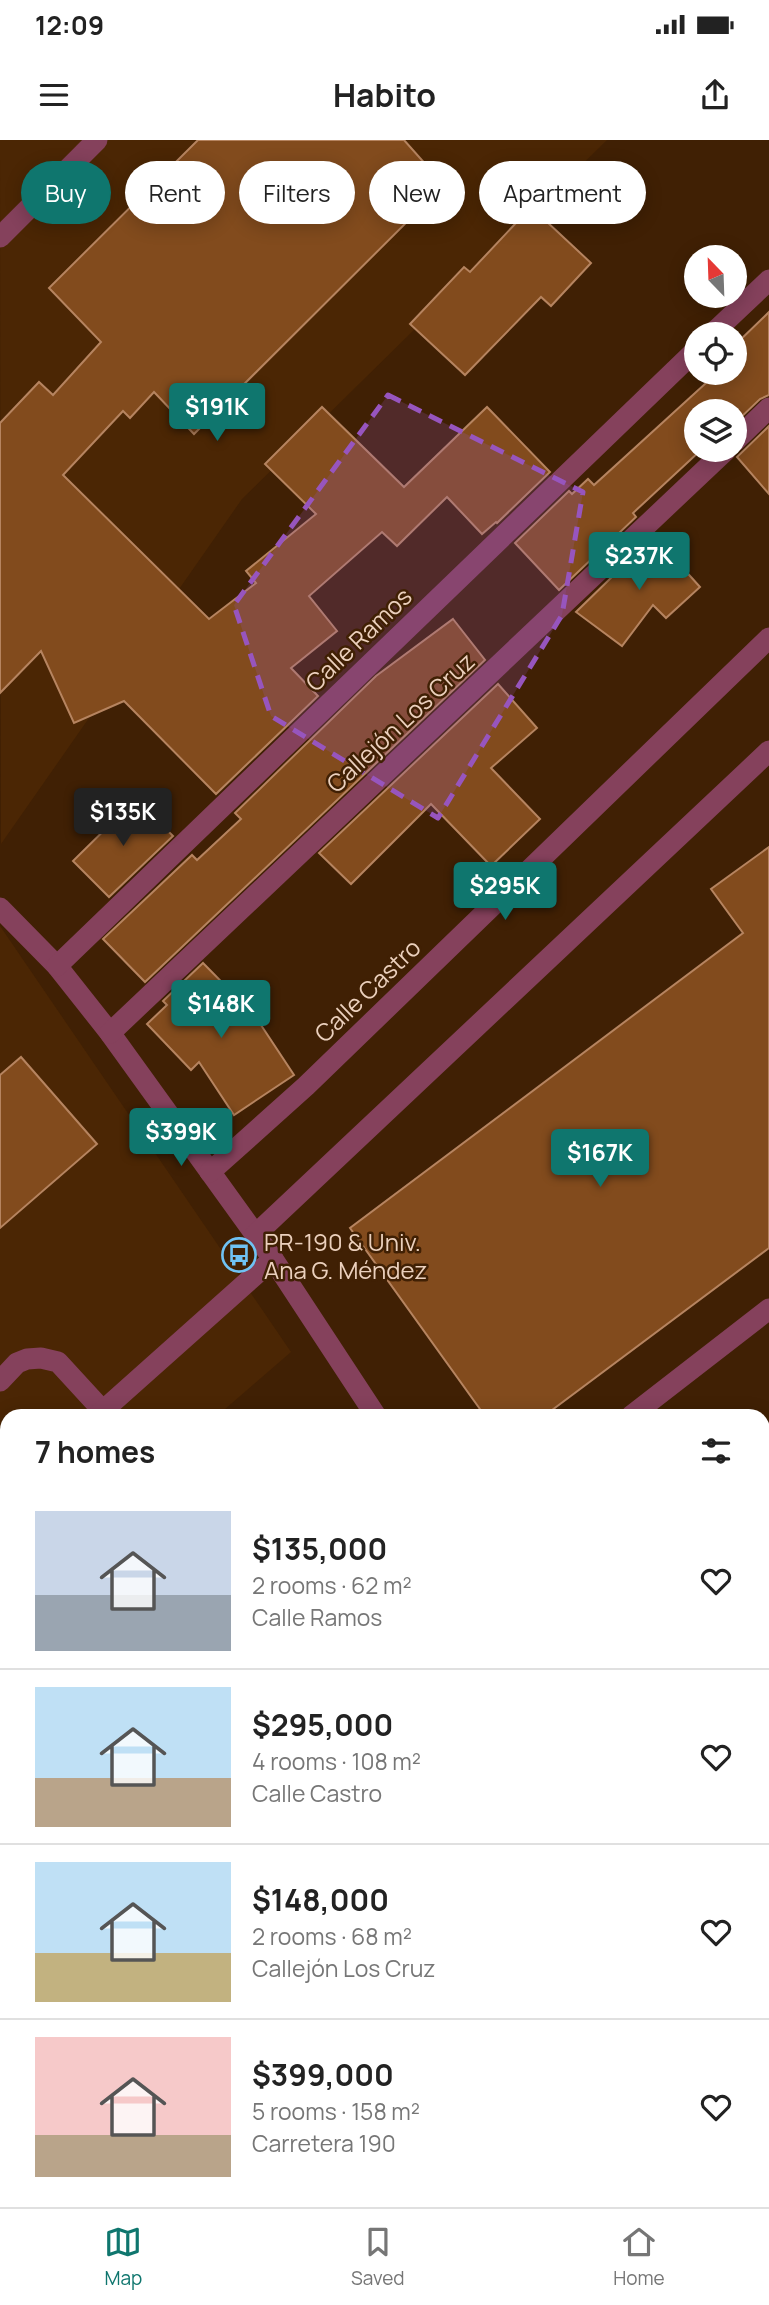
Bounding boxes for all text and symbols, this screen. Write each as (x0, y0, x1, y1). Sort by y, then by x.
text: 12:09 (35, 7, 104, 43)
text: Habito (333, 73, 436, 117)
icon: menu (35, 76, 73, 114)
icon: share (696, 76, 734, 114)
chip: Buy (21, 161, 111, 224)
chip: Rent (125, 161, 225, 224)
chip: Filters (239, 161, 355, 224)
chip: New (369, 161, 465, 224)
chip: Apartment (479, 161, 646, 224)
north arrow (684, 245, 747, 308)
map controls (684, 245, 747, 462)
button: locate (684, 322, 747, 385)
pin: $191K (168, 384, 266, 443)
text: $191K (185, 390, 249, 422)
button: layers (684, 399, 747, 462)
pin: $237K (590, 532, 688, 592)
text: $237K (605, 539, 673, 571)
street label: Calle Ramos (298, 580, 418, 698)
street label: Callejón Los Cruz (319, 645, 481, 799)
pin: $135K (74, 788, 172, 848)
text: $135K (90, 795, 156, 827)
pin: $295K (456, 862, 554, 922)
text: $295K (470, 869, 540, 901)
street label: Calle Castro (307, 931, 427, 1049)
pin: $148K (172, 981, 270, 1040)
text: $148K (187, 987, 255, 1019)
pin: $399K (132, 1108, 230, 1168)
text: $399K (145, 1115, 217, 1147)
pin: $167K (551, 1130, 649, 1189)
text: $167K (567, 1136, 633, 1168)
place label: PR-190 & Univ. Ana G. Méndez (264, 1225, 427, 1286)
bus stop icon: PR-190 & Univ. Ana G. Méndez (220, 1236, 258, 1274)
text: 7 homes (35, 1431, 155, 1472)
icon: filters (697, 1432, 735, 1470)
text: $135,000 (252, 1528, 387, 1569)
icon: home (91, 1539, 175, 1623)
icon: heart (697, 1562, 735, 1600)
text: 2 rooms · 62 m² (252, 1569, 412, 1601)
text: Calle Ramos (252, 1601, 382, 1633)
text: $295,000 (252, 1704, 393, 1745)
icon: home (91, 1715, 175, 1799)
icon: heart (697, 1738, 735, 1776)
text: 4 rooms · 108 m² (252, 1745, 421, 1777)
text: Calle Castro (252, 1777, 382, 1809)
text: $148,000 (252, 1879, 389, 1920)
icon: home (91, 1890, 175, 1974)
icon: heart (697, 1913, 735, 1951)
text: 2 rooms · 68 m² (252, 1920, 412, 1952)
text: Callejón Los Cruz (252, 1952, 436, 1984)
text: $399,000 (252, 2054, 394, 2095)
icon: home (91, 2065, 175, 2149)
icon: heart (697, 2088, 735, 2126)
text: 5 rooms · 158 m² (252, 2095, 420, 2127)
text: Carretera 190 (252, 2127, 396, 2159)
tab: Map (104, 2223, 142, 2291)
tab: Saved (351, 2223, 405, 2291)
tab: Home (613, 2223, 665, 2291)

